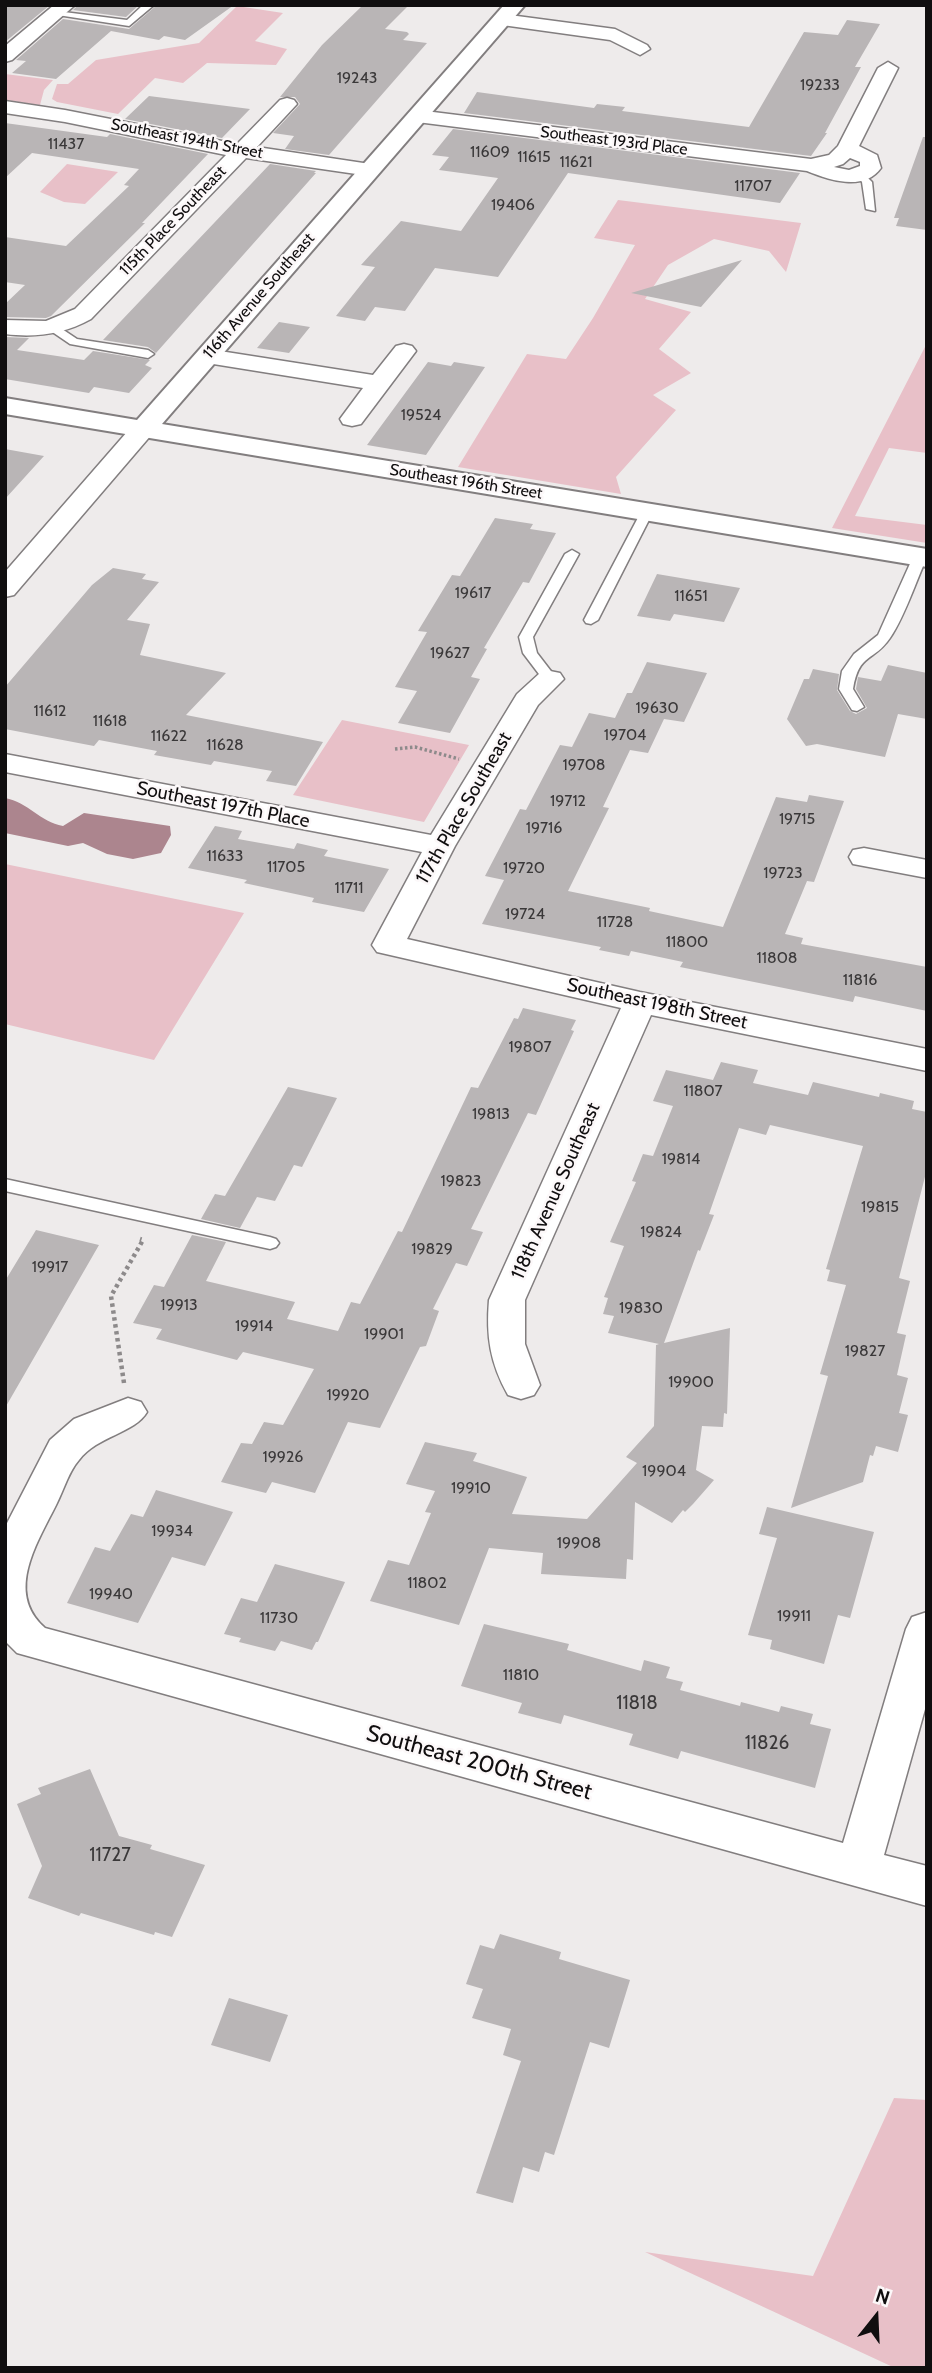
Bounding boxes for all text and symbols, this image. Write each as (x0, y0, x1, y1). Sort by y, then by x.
house number: 19243 (337, 68, 377, 88)
house number: 19233 (800, 75, 840, 95)
street label: Southeast 194th Street (109, 115, 265, 163)
street label: Southeast 193rd Place (539, 122, 689, 160)
house number: 11437 (48, 134, 84, 154)
house number: 11609 (470, 142, 510, 162)
house number: 11615 (517, 147, 551, 167)
house number: 11621 (559, 152, 593, 172)
street label: 115th Place Southeast (116, 162, 230, 280)
house number: 11707 (734, 176, 772, 196)
house number: 19406 (491, 195, 535, 215)
street label: 116th Avenue Southeast (199, 229, 319, 363)
house number: 19524 (401, 405, 441, 425)
street label: Southeast 196th Street (388, 460, 544, 504)
house number: 19617 (455, 583, 491, 603)
house number: 11651 (674, 586, 708, 606)
house number: 19627 (430, 643, 470, 663)
house number: 19630 (635, 698, 679, 718)
house number: 11612 (34, 701, 66, 721)
house number: 11618 (93, 711, 127, 731)
house number: 19704 (604, 725, 646, 745)
house number: 11622 (151, 726, 187, 746)
street label: 117th Place Southeast (411, 728, 517, 888)
house number: 11628 (206, 735, 244, 755)
house number: 19708 (562, 755, 606, 775)
street label: Southeast 197th Place (135, 777, 311, 833)
house number: 19712 (550, 791, 586, 811)
house number: 19715 (779, 809, 815, 829)
house number: 19716 (526, 818, 562, 838)
house number: 11633 (207, 846, 243, 866)
house number: 11705 (267, 857, 305, 877)
house number: 19720 (503, 858, 545, 878)
house number: 19723 (763, 863, 803, 883)
house number: 11711 (335, 878, 363, 898)
house number: 19724 (505, 904, 545, 924)
house number: 11728 (597, 912, 633, 932)
house number: 11800 (666, 932, 708, 952)
house number: 11808 (757, 948, 797, 968)
house number: 11816 (843, 970, 877, 990)
street label: Southeast 198th Street (565, 974, 749, 1034)
house number: 19807 (508, 1037, 552, 1057)
house number: 11807 (683, 1081, 723, 1101)
street label: 118th Avenue Southeast (507, 1099, 605, 1283)
house number: 19813 (472, 1104, 510, 1124)
house number: 19814 (662, 1149, 700, 1169)
house number: 19823 (440, 1171, 482, 1191)
house number: 19815 (861, 1197, 899, 1217)
house number: 19824 (640, 1222, 682, 1242)
house number: 19829 (411, 1239, 453, 1259)
house number: 19917 (32, 1257, 68, 1277)
house number: 19913 (160, 1295, 198, 1315)
house number: 19830 (619, 1298, 663, 1318)
house number: 19914 (235, 1316, 273, 1336)
house number: 19901 (364, 1324, 404, 1344)
house number: 19827 (845, 1341, 885, 1361)
house number: 19900 (668, 1372, 714, 1392)
house number: 19920 (327, 1385, 369, 1405)
house number: 19926 (263, 1447, 303, 1467)
house number: 19904 (642, 1461, 686, 1481)
house number: 19910 (451, 1478, 491, 1498)
house number: 19934 (151, 1521, 193, 1541)
house number: 19908 (557, 1533, 601, 1553)
house number: 11802 (407, 1573, 447, 1593)
house number: 19940 (89, 1584, 133, 1604)
house number: 19911 (777, 1606, 811, 1626)
house number: 11730 (260, 1608, 298, 1628)
house number: 11810 (503, 1665, 539, 1685)
house number: 11818 (616, 1692, 658, 1714)
street label: Southeast 200th Street (363, 1720, 595, 1806)
house number: 11826 (745, 1732, 789, 1754)
house number: 11727 (89, 1844, 131, 1866)
north arrow (841, 2282, 911, 2352)
text: N (873, 2284, 893, 2310)

